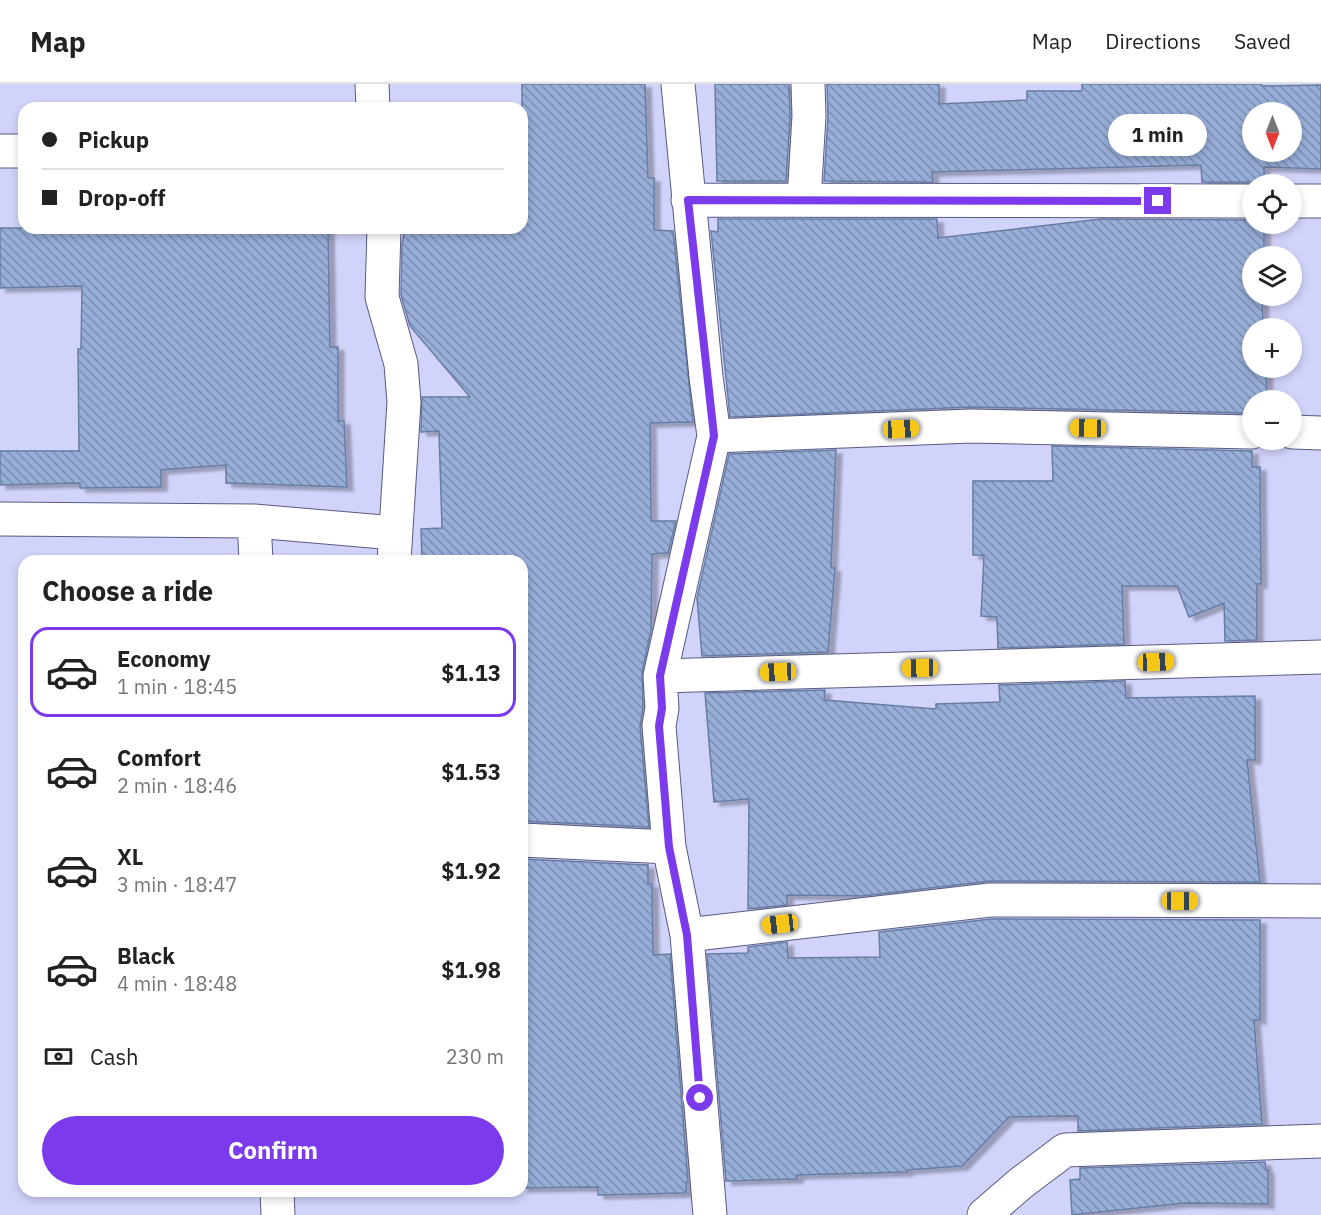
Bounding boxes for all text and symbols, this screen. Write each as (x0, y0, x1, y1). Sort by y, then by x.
text: Map (30, 23, 86, 60)
text: Map (1032, 27, 1072, 55)
text: Directions (1105, 27, 1201, 55)
text: Saved (1234, 27, 1291, 55)
north arrow (1242, 102, 1302, 162)
map controls (1242, 102, 1302, 450)
callout: 1 min (1108, 114, 1208, 156)
text: 1 min (1131, 121, 1184, 148)
text: Pickup (78, 125, 149, 154)
button: locate (1242, 174, 1302, 234)
text: Drop-off (78, 183, 165, 212)
route end (1144, 187, 1171, 214)
button: layers (1242, 246, 1302, 306)
button: + (1242, 318, 1302, 378)
button: − (1242, 390, 1302, 450)
car (883, 419, 919, 439)
car (1070, 419, 1106, 437)
text: Choose a ride (42, 573, 213, 608)
text: Economy (117, 644, 211, 673)
icon: car (45, 645, 99, 699)
car (1138, 652, 1174, 672)
text: $1.13 (441, 658, 501, 687)
car (902, 659, 938, 677)
car (760, 662, 796, 682)
text: 1 min · 18:45 (117, 673, 237, 700)
text: Comfort (117, 743, 201, 772)
icon: car (45, 744, 99, 798)
text: $1.53 (441, 757, 501, 786)
text: 2 min · 18:46 (117, 772, 237, 799)
text: XL (117, 842, 143, 871)
icon: car (45, 843, 99, 897)
text: $1.92 (441, 856, 501, 885)
text: 3 min · 18:47 (117, 871, 237, 898)
car (1162, 892, 1198, 910)
car (761, 913, 799, 935)
text: Black (117, 941, 175, 970)
icon: car (45, 942, 99, 996)
text: $1.98 (441, 955, 501, 984)
text: 4 min · 18:48 (117, 970, 237, 997)
icon: cash (42, 1040, 75, 1073)
text: Cash (90, 1042, 139, 1071)
text: 230 m (446, 1043, 504, 1070)
route start (686, 1084, 713, 1111)
button: Confirm (42, 1116, 504, 1185)

